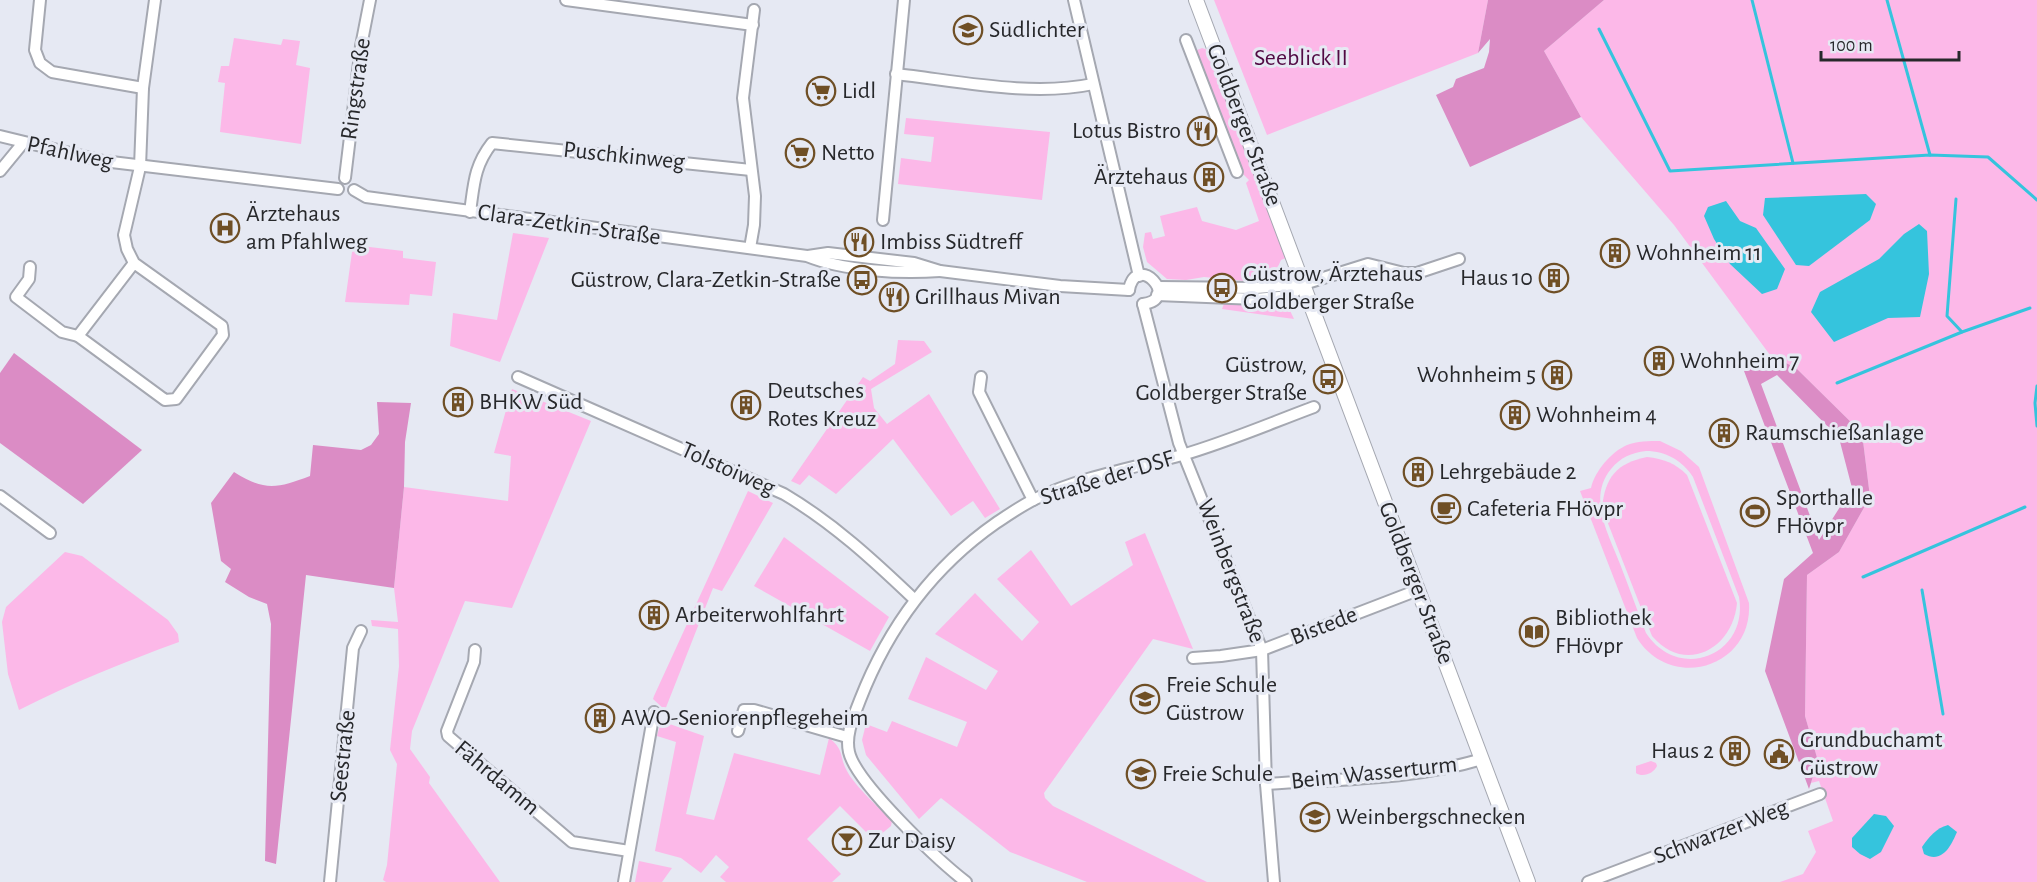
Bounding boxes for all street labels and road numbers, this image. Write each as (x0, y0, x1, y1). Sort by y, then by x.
street label: Ringstraße (337, 36, 375, 142)
street label: Goldberger Straße (1202, 41, 1286, 209)
street label: Pfahlweg (25, 132, 116, 174)
street label: Puschkinweg (562, 138, 686, 174)
street label: Clara-Zetkin-Straße (476, 200, 662, 250)
street label: Tolstoiweg (677, 438, 779, 500)
street label: Straße der DSF (1037, 446, 1177, 510)
street label: Weinbergstraße (1193, 496, 1269, 646)
street label: Goldberger Straße (1374, 499, 1458, 667)
street label: Bistede (1287, 602, 1361, 650)
street label: Seestraße (326, 709, 360, 803)
street label: Fährdamm (450, 736, 544, 820)
street label: Beim Wasserturm (1290, 752, 1458, 794)
street label: Schwarzer Weg (1651, 795, 1792, 869)

